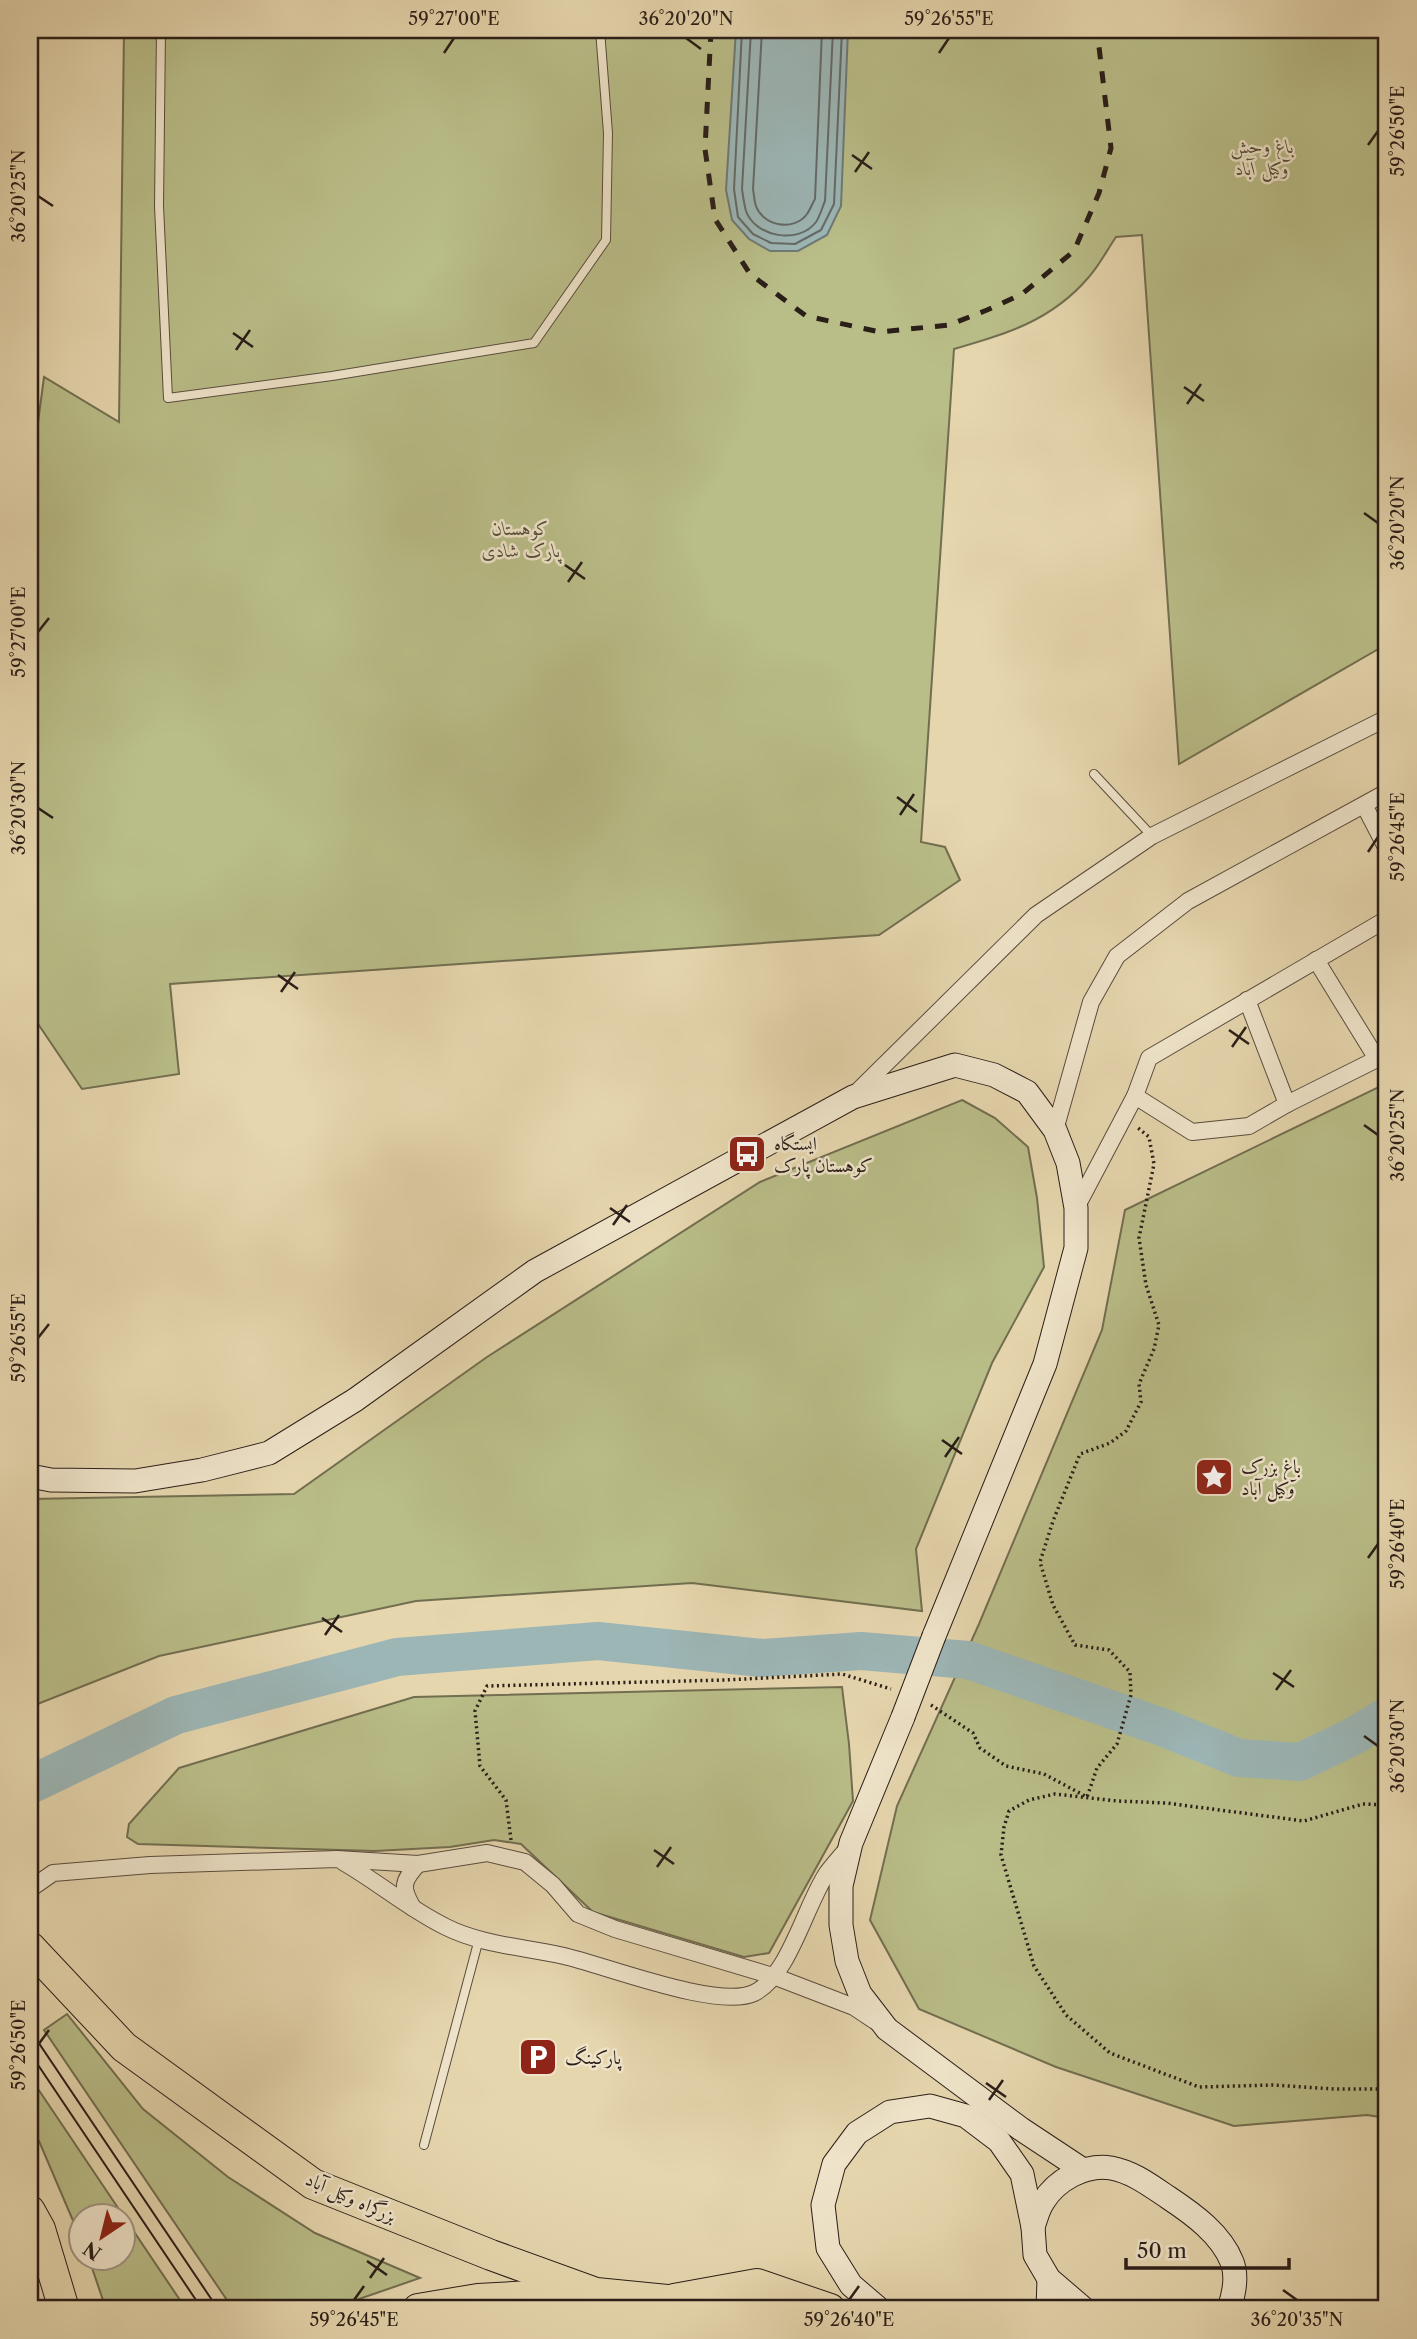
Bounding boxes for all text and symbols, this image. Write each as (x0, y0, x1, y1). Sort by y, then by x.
text: 59°27'00"E (408, 8, 500, 30)
text: 36°20'20"N (639, 8, 734, 30)
text: 59°26'55"E (904, 8, 994, 30)
text: 59°26'50"E (1387, 86, 1409, 176)
park label: باغ وحش وکیل آباد (1230, 135, 1294, 182)
text: 36°20'25"N (8, 149, 30, 243)
text: 36°20'20"N (1387, 475, 1409, 571)
park label: کوهستان پارک شادی (481, 517, 562, 564)
text: 59°27'00"E (8, 586, 30, 678)
text: 36°20'30"N (8, 761, 30, 855)
text: 59°26'45"E (1387, 792, 1409, 882)
text: 36°20'25"N (1387, 1088, 1409, 1182)
place label: ایستگاه کوهستان پارک (774, 1131, 873, 1179)
bus stop icon: ایستگاه کوهستان پارک (726, 1133, 768, 1175)
text: 59°26'55"E (8, 1293, 30, 1383)
place label: باغ بزرک وکیل آباد (1241, 1455, 1301, 1502)
place icon: باغ بزرک وکیل آباد (1193, 1456, 1235, 1498)
text: 59°26'40"E (1387, 1499, 1409, 1589)
text: 36°20'30"N (1387, 1699, 1409, 1793)
text: 59°26'50"E (8, 2000, 30, 2090)
parking icon: پارکینگ (517, 2036, 559, 2078)
place label: پارکینگ (565, 2045, 622, 2071)
street label: بزرگراه وکیل آباد (301, 2166, 401, 2230)
north arrow (66, 2202, 136, 2272)
scale bar (1126, 2227, 1289, 2271)
text: N (79, 2236, 106, 2265)
text: 50 m (1137, 2238, 1187, 2263)
text: 59°26'45"E (309, 2309, 399, 2331)
text: 59°26'40"E (804, 2309, 894, 2331)
text: 36°20'35"N (1251, 2309, 1344, 2331)

